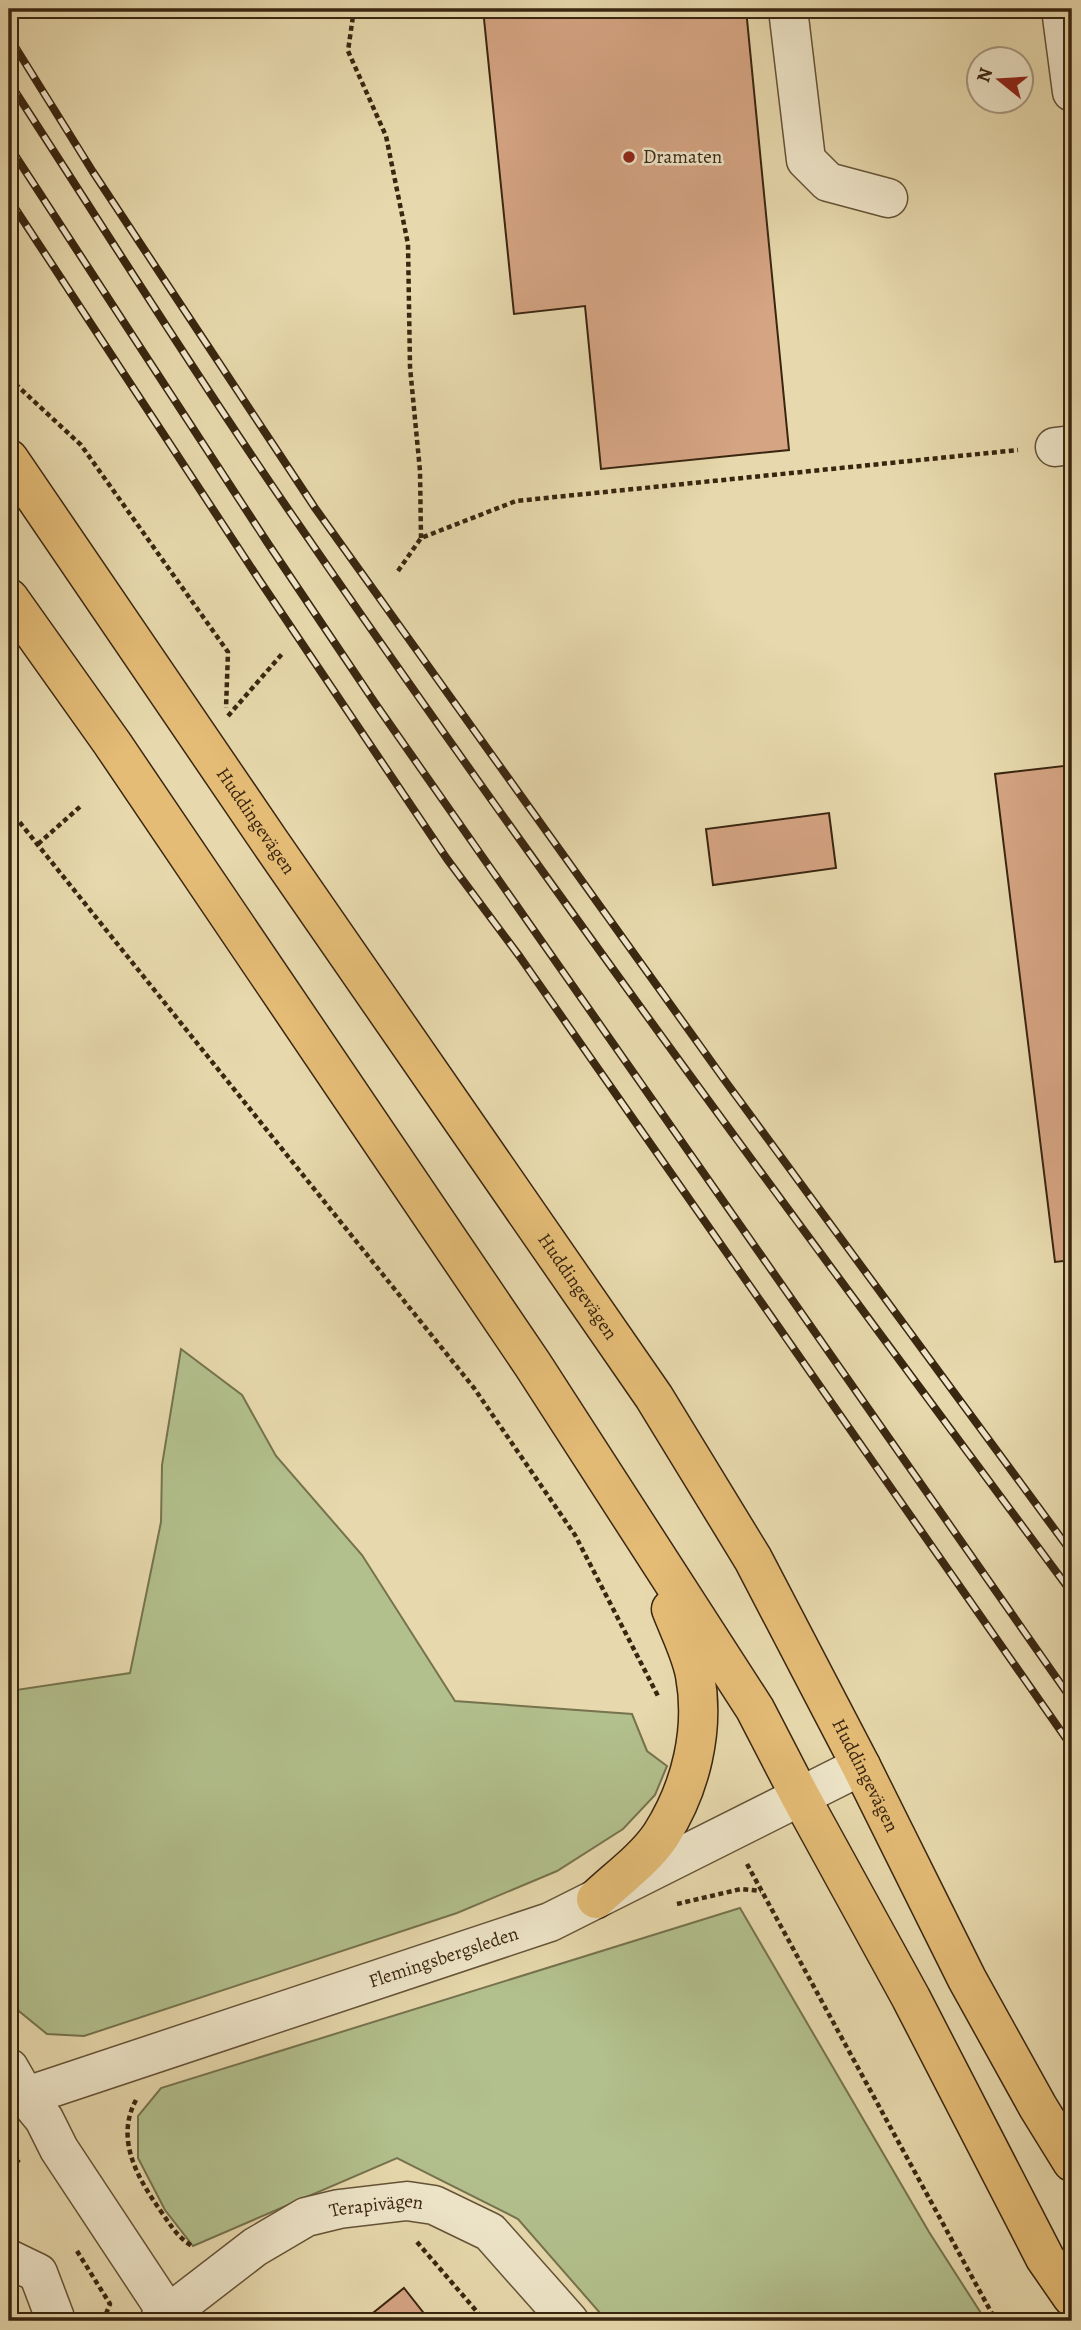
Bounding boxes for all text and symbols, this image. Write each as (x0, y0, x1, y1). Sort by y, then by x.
north arrow (965, 46, 1036, 116)
text: N (970, 64, 999, 86)
place label: Dramaten (643, 144, 722, 170)
marker: Dramaten (621, 149, 637, 165)
street label: Huddingevägen (210, 762, 302, 880)
street label: Huddingevägen (531, 1228, 624, 1345)
street label: Huddingevägen (825, 1714, 905, 1837)
street label: Flemingsbergsleden (365, 1920, 522, 1994)
street label: Terapivägen (327, 2188, 425, 2224)

